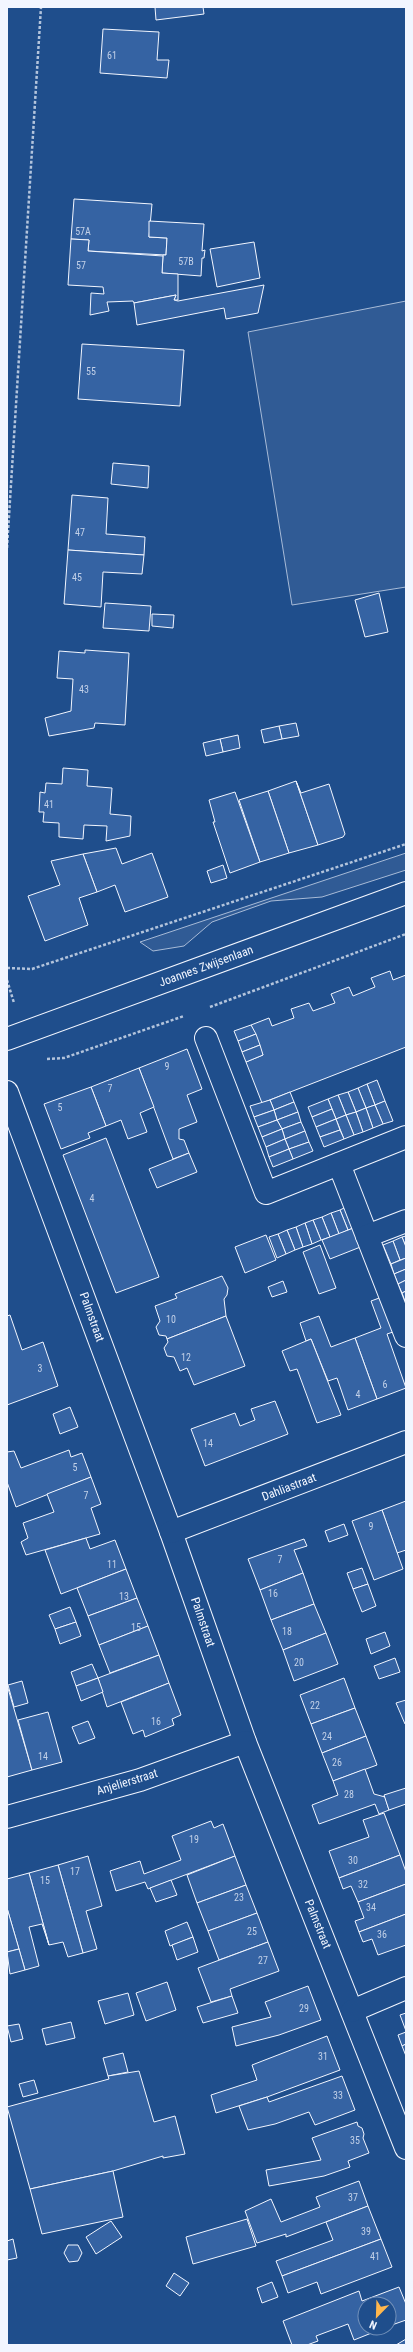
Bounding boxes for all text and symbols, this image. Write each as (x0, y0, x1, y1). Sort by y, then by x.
house number: 61 (107, 50, 117, 61)
house number: 57A (75, 226, 91, 237)
house number: 57B (178, 256, 194, 267)
house number: 57 (76, 260, 86, 271)
house number: 55 (86, 366, 96, 377)
house number: 47 (75, 527, 85, 538)
house number: 45 (72, 572, 82, 583)
house number: 43 (79, 684, 89, 695)
house number: 41 (44, 799, 54, 810)
street label: Joannes Zwijsenlaan (157, 942, 255, 990)
house number: 9 (165, 1061, 170, 1072)
house number: 7 (108, 1083, 113, 1094)
house number: 5 (58, 1102, 63, 1113)
house number: 4 (90, 1193, 95, 1204)
street label: Palmstraat (77, 1290, 108, 1344)
house number: 10 (166, 1314, 176, 1325)
house number: 12 (181, 1352, 191, 1363)
house number: 3 (38, 1363, 43, 1374)
house number: 6 (383, 1379, 388, 1390)
house number: 4 (356, 1389, 361, 1400)
house number: 14 (203, 1438, 213, 1449)
house number: 5 (73, 1462, 78, 1473)
street label: Dahliastraat (260, 1470, 319, 1504)
house number: 7 (84, 1490, 89, 1501)
house number: 9 (369, 1521, 374, 1532)
house number: 7 (278, 1554, 283, 1565)
house number: 11 (107, 1559, 117, 1570)
house number: 16 (268, 1588, 278, 1599)
house number: 13 (119, 1591, 129, 1602)
street label: Palmstraat (188, 1595, 218, 1649)
house number: 15 (131, 1622, 141, 1633)
house number: 18 (282, 1626, 292, 1637)
house number: 20 (294, 1657, 304, 1668)
house number: 22 (310, 1700, 320, 1711)
house number: 16 (151, 1716, 161, 1727)
house number: 24 (322, 1731, 332, 1742)
house number: 14 (38, 1751, 48, 1762)
house number: 26 (332, 1757, 342, 1768)
street label: Anjelierstraat (95, 1766, 160, 1798)
house number: 28 (344, 1789, 354, 1800)
house number: 19 (189, 1834, 199, 1845)
house number: 30 (348, 1855, 358, 1866)
house number: 17 (70, 1866, 80, 1877)
house number: 15 (40, 1875, 50, 1886)
house number: 32 (358, 1879, 368, 1890)
house number: 23 (234, 1892, 244, 1903)
street label: Palmstraat (302, 1897, 334, 1951)
house number: 34 (366, 1902, 376, 1913)
house number: 25 (247, 1926, 257, 1937)
house number: 36 (377, 1929, 387, 1940)
house number: 27 (258, 1955, 268, 1966)
house number: 29 (299, 2003, 309, 2014)
house number: 31 (318, 2051, 328, 2062)
house number: 33 (333, 2090, 343, 2101)
house number: 35 (350, 2135, 360, 2146)
house number: 37 (348, 2192, 358, 2203)
house number: 39 (361, 2226, 371, 2237)
house number: 41 (370, 2251, 380, 2262)
north arrow (357, 2296, 397, 2336)
text: N (367, 2317, 379, 2332)

